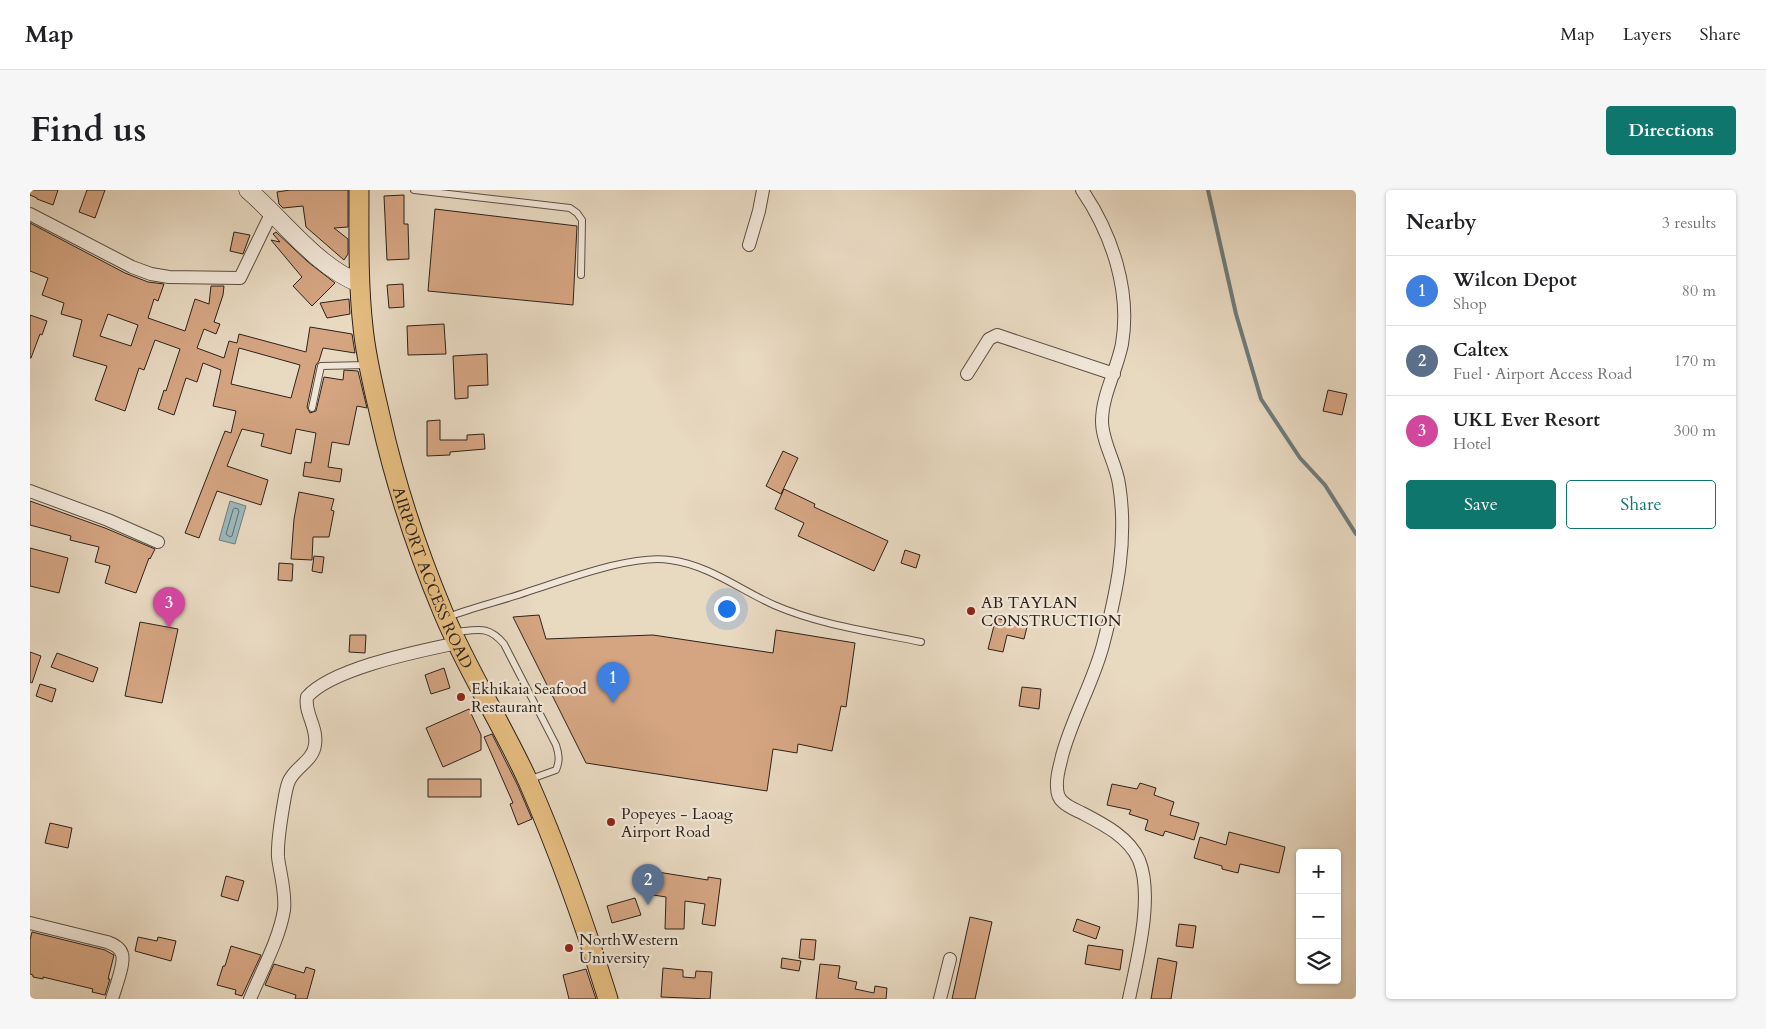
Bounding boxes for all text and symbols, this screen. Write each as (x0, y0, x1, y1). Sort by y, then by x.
text: Map (25, 18, 74, 51)
text: Map (1560, 22, 1595, 47)
text: Layers (1623, 22, 1672, 47)
text: Share (1700, 22, 1741, 47)
text: Find us (30, 106, 146, 154)
button: Directions (1606, 106, 1736, 155)
text: Nearby (1406, 208, 1477, 237)
text: 3 results (1662, 212, 1716, 234)
text: Wilcon Depot (1453, 267, 1577, 293)
text: 1 (1418, 280, 1426, 302)
text: 80 m (1682, 280, 1716, 302)
text: Shop (1453, 293, 1487, 315)
text: Caltex (1453, 337, 1509, 363)
text: 2 (1418, 350, 1426, 372)
text: 170 m (1674, 350, 1716, 372)
text: Fuel · Airport Access Road (1453, 363, 1632, 385)
text: UKL Ever Resort (1453, 407, 1600, 433)
text: 3 (1418, 420, 1426, 442)
text: 300 m (1674, 420, 1716, 442)
text: Hotel (1453, 433, 1491, 455)
button: Save (1406, 480, 1556, 529)
button: Share (1566, 480, 1716, 529)
street label: AIRPORT ACCESS ROAD (387, 484, 478, 673)
pin: 3 (153, 587, 185, 628)
place label: AB TAYLAN CONSTRUCTION (981, 592, 1122, 632)
your location (714, 596, 740, 622)
marker: AB TAYLAN CONSTRUCTION (965, 605, 977, 617)
pin: 1 (597, 662, 629, 703)
place label: Ekhikaia Seafood Restaurant (471, 678, 587, 718)
marker: Ekhikaia Seafood Restaurant (455, 691, 467, 703)
place label: Popeyes - Laoag Airport Road (621, 803, 733, 843)
marker: Popeyes - Laoag Airport Road (605, 816, 617, 828)
map controls (1296, 849, 1341, 984)
button: + (1296, 849, 1341, 894)
pin: 2 (632, 864, 664, 905)
button: − (1296, 894, 1341, 939)
place label: NorthWestern University (579, 929, 679, 969)
button: layers (1296, 939, 1341, 984)
marker: NorthWestern University (563, 942, 575, 954)

